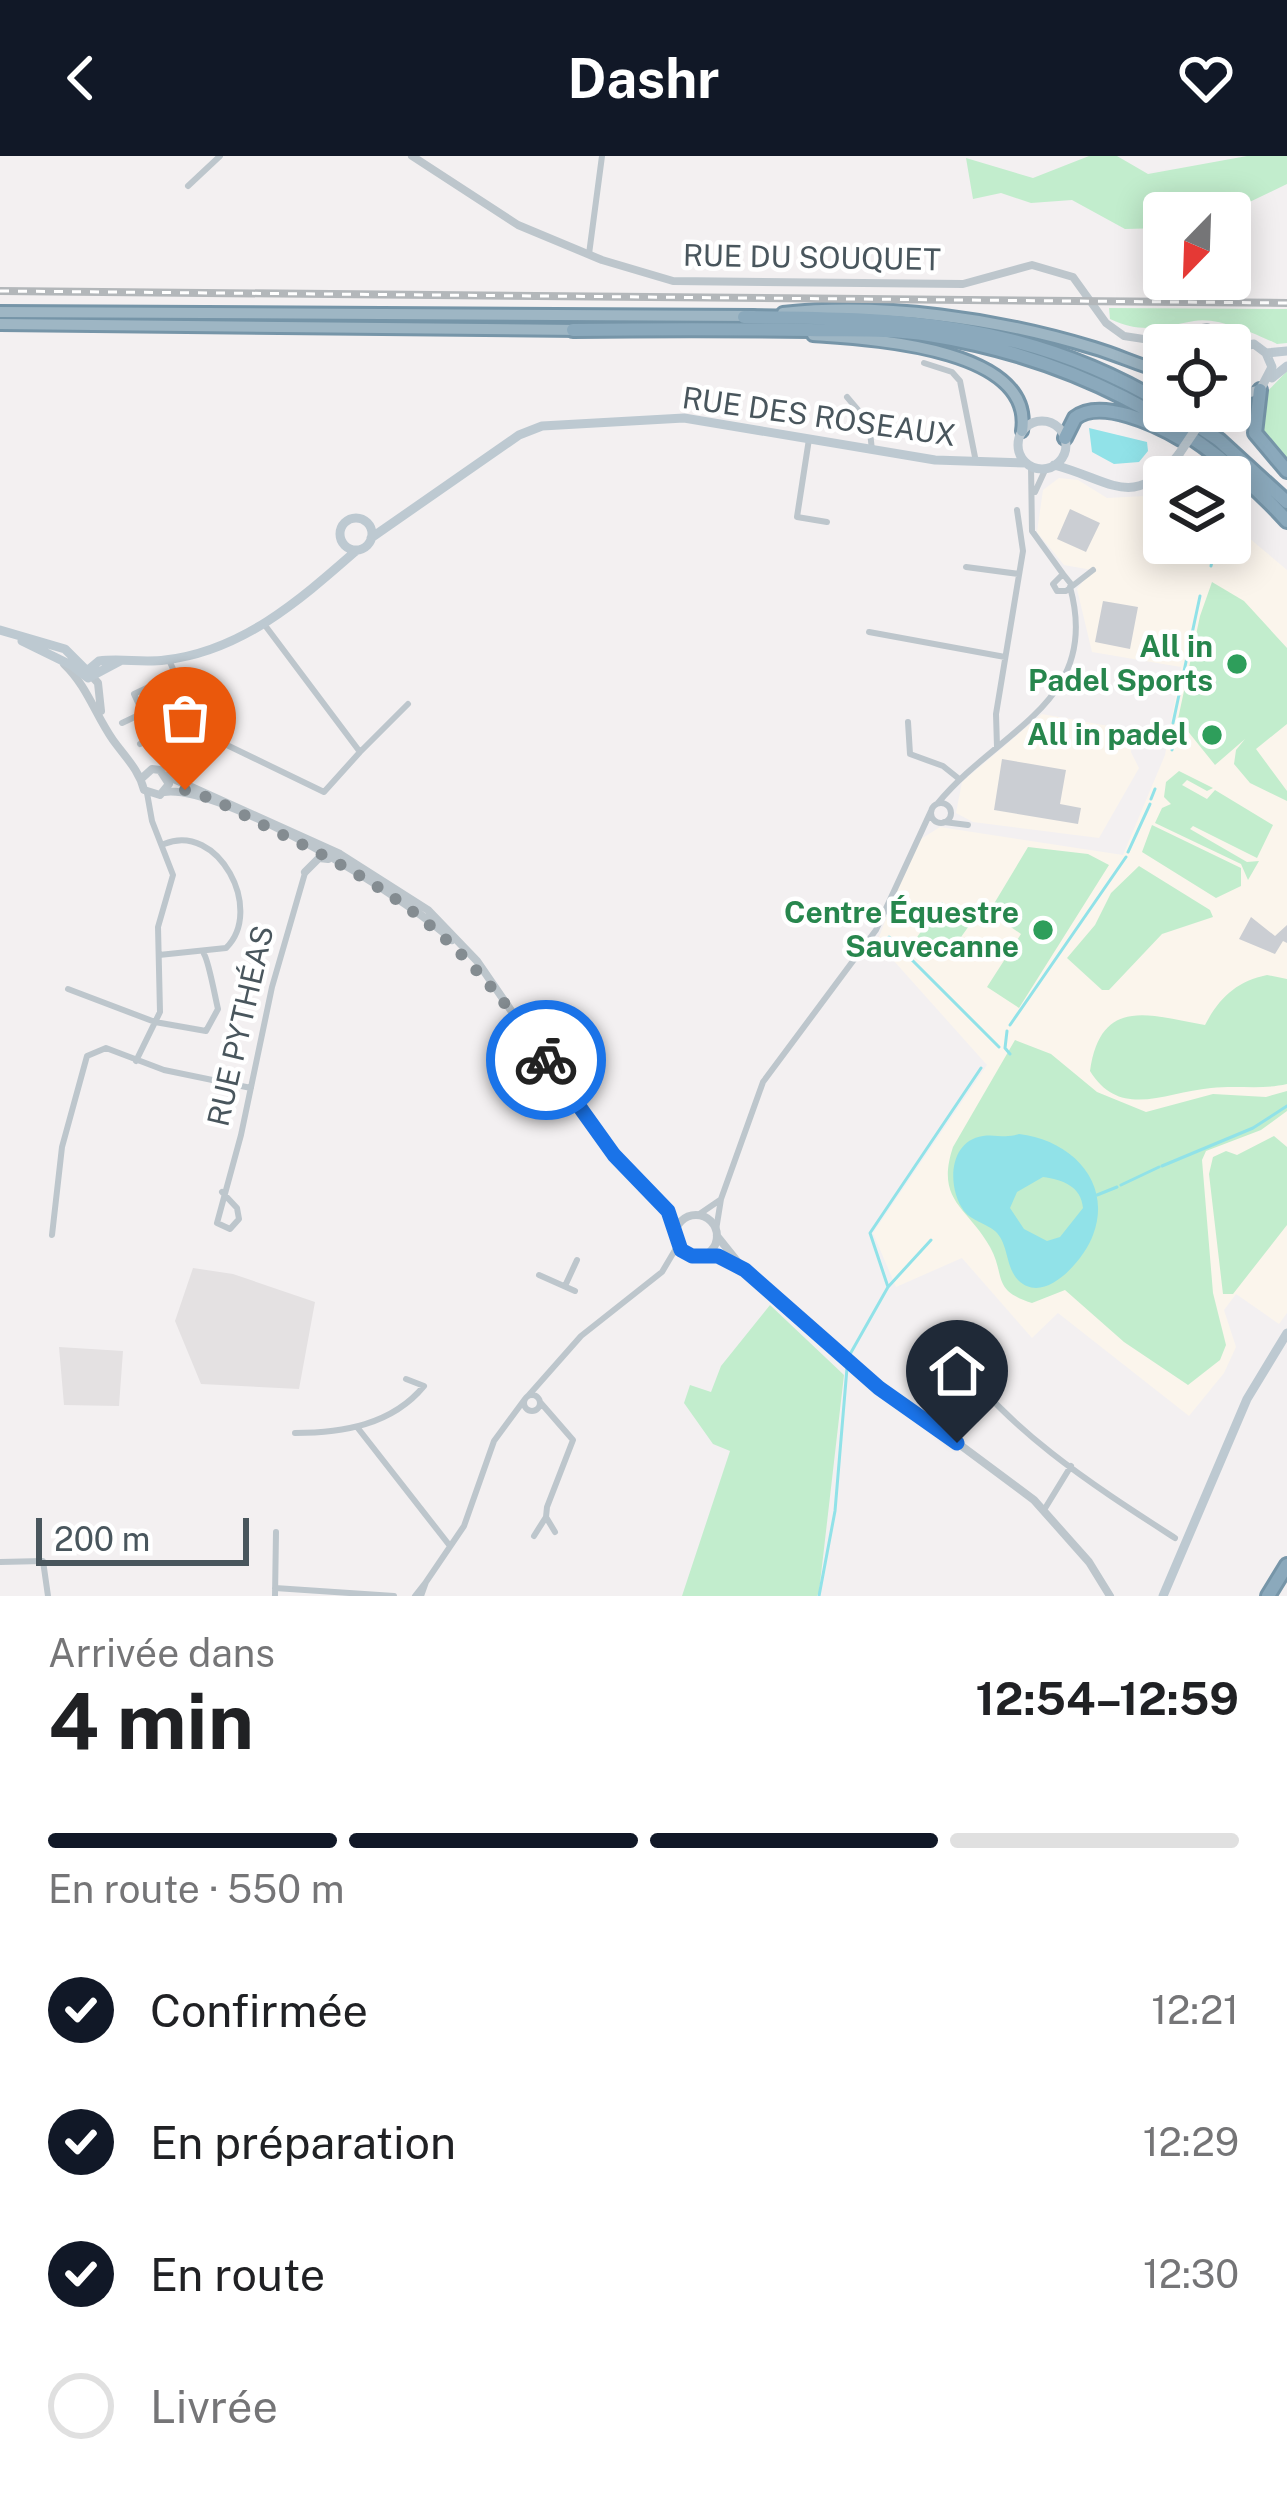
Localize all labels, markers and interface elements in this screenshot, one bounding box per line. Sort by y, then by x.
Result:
icon: back [48,45,114,111]
icon: heart [1173,45,1239,111]
text: Dashr [568,47,719,110]
north arrow [1143,192,1251,300]
map controls [1143,192,1251,564]
street label: RUE DU SOUQUET [683,237,941,277]
button: locate [1143,324,1251,432]
street label: RUE DES ROSEAUX [680,379,958,453]
button: layers [1143,456,1251,564]
place label: All in Padel Sports [1028,628,1213,698]
marker: All in Padel Sports [1224,651,1250,677]
pin [134,667,236,790]
icon: bag [152,685,218,751]
place label: All in padel [1027,716,1188,752]
marker: All in padel [1199,722,1225,748]
place label: Centre Équestre Sauvecanne [784,894,1019,964]
marker: Centre Équestre Sauvecanne [1030,917,1056,943]
street label: RUE PYTHÉAS [199,922,281,1130]
courier [486,1000,606,1120]
icon: bike [513,1027,579,1093]
pin [906,1320,1008,1443]
icon: home [924,1338,990,1404]
scale bar [36,1512,249,1565]
text: 200 m [54,1520,150,1558]
text: Arrivée dans [48,1630,275,1676]
text: 12:54–12:59 [976,1672,1239,1725]
text: 4 min [48,1675,254,1767]
text: En route · 550 m [48,1866,344,1912]
icon: check [48,1977,114,2043]
text: Confirmée [150,1984,368,2037]
text: 12:21 [1151,1987,1239,2033]
icon: check [48,2109,114,2175]
text: En préparation [150,2116,456,2169]
text: 12:29 [1143,2119,1239,2165]
icon: check [48,2241,114,2307]
text: En route [150,2248,325,2301]
text: 12:30 [1143,2251,1239,2297]
text: Livrée [150,2380,278,2433]

